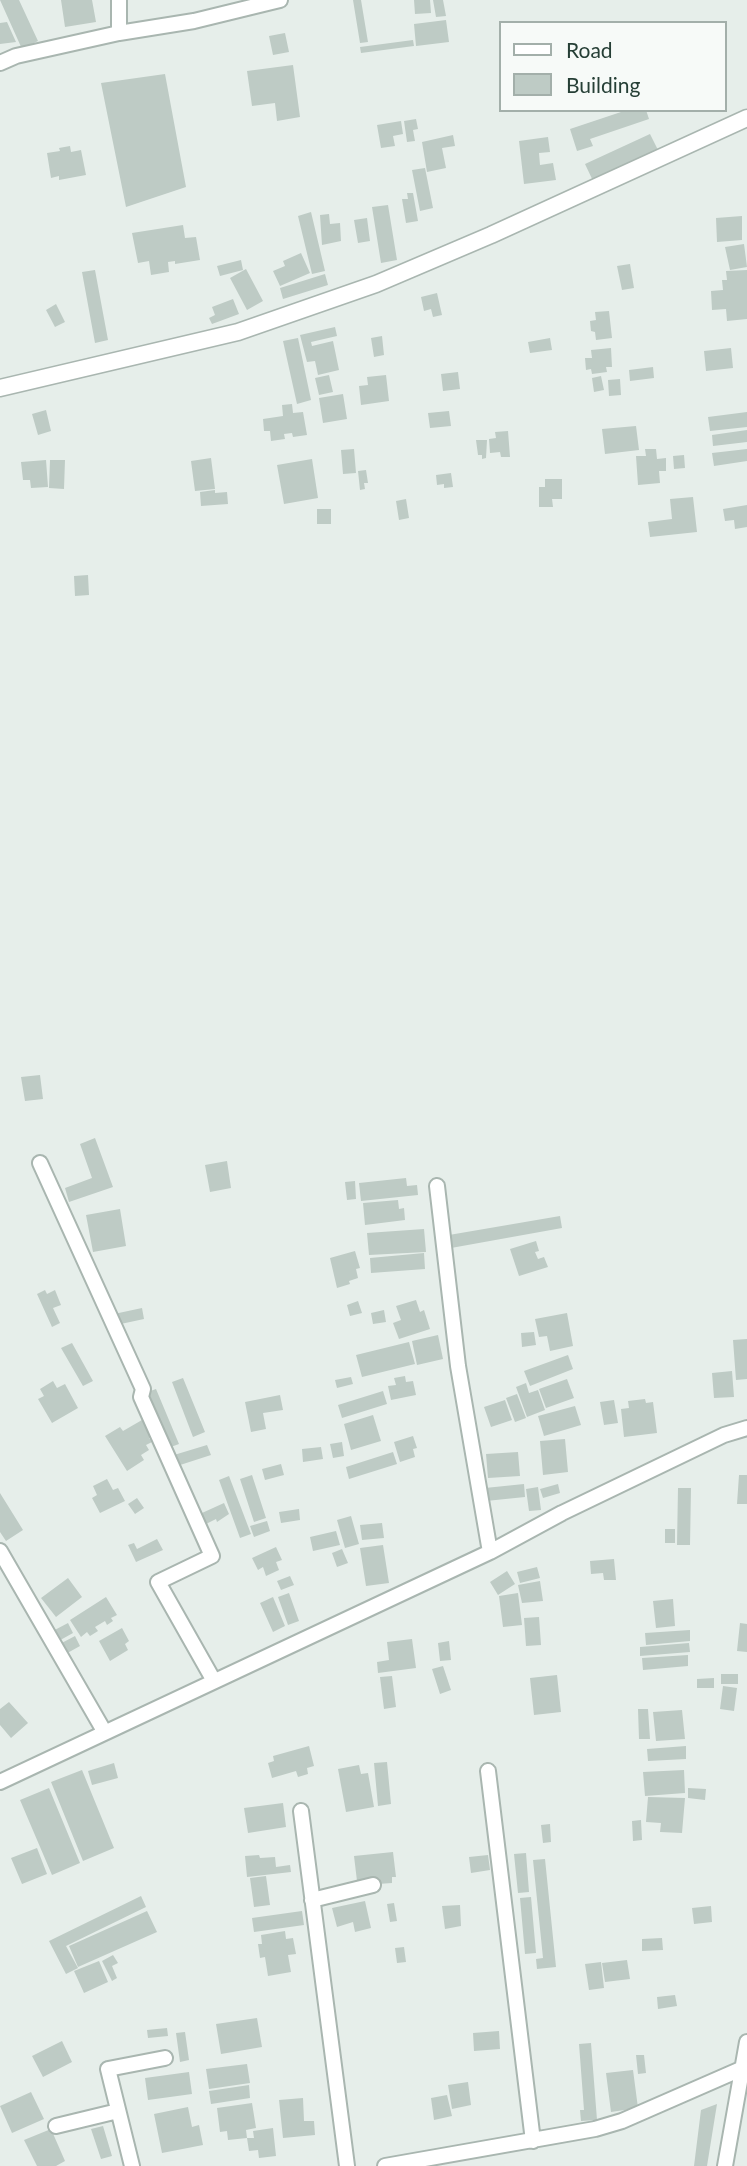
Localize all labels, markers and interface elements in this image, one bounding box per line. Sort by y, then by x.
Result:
legend [498,21,726,112]
text: Road [566,37,613,62]
text: Building [566,72,641,97]

